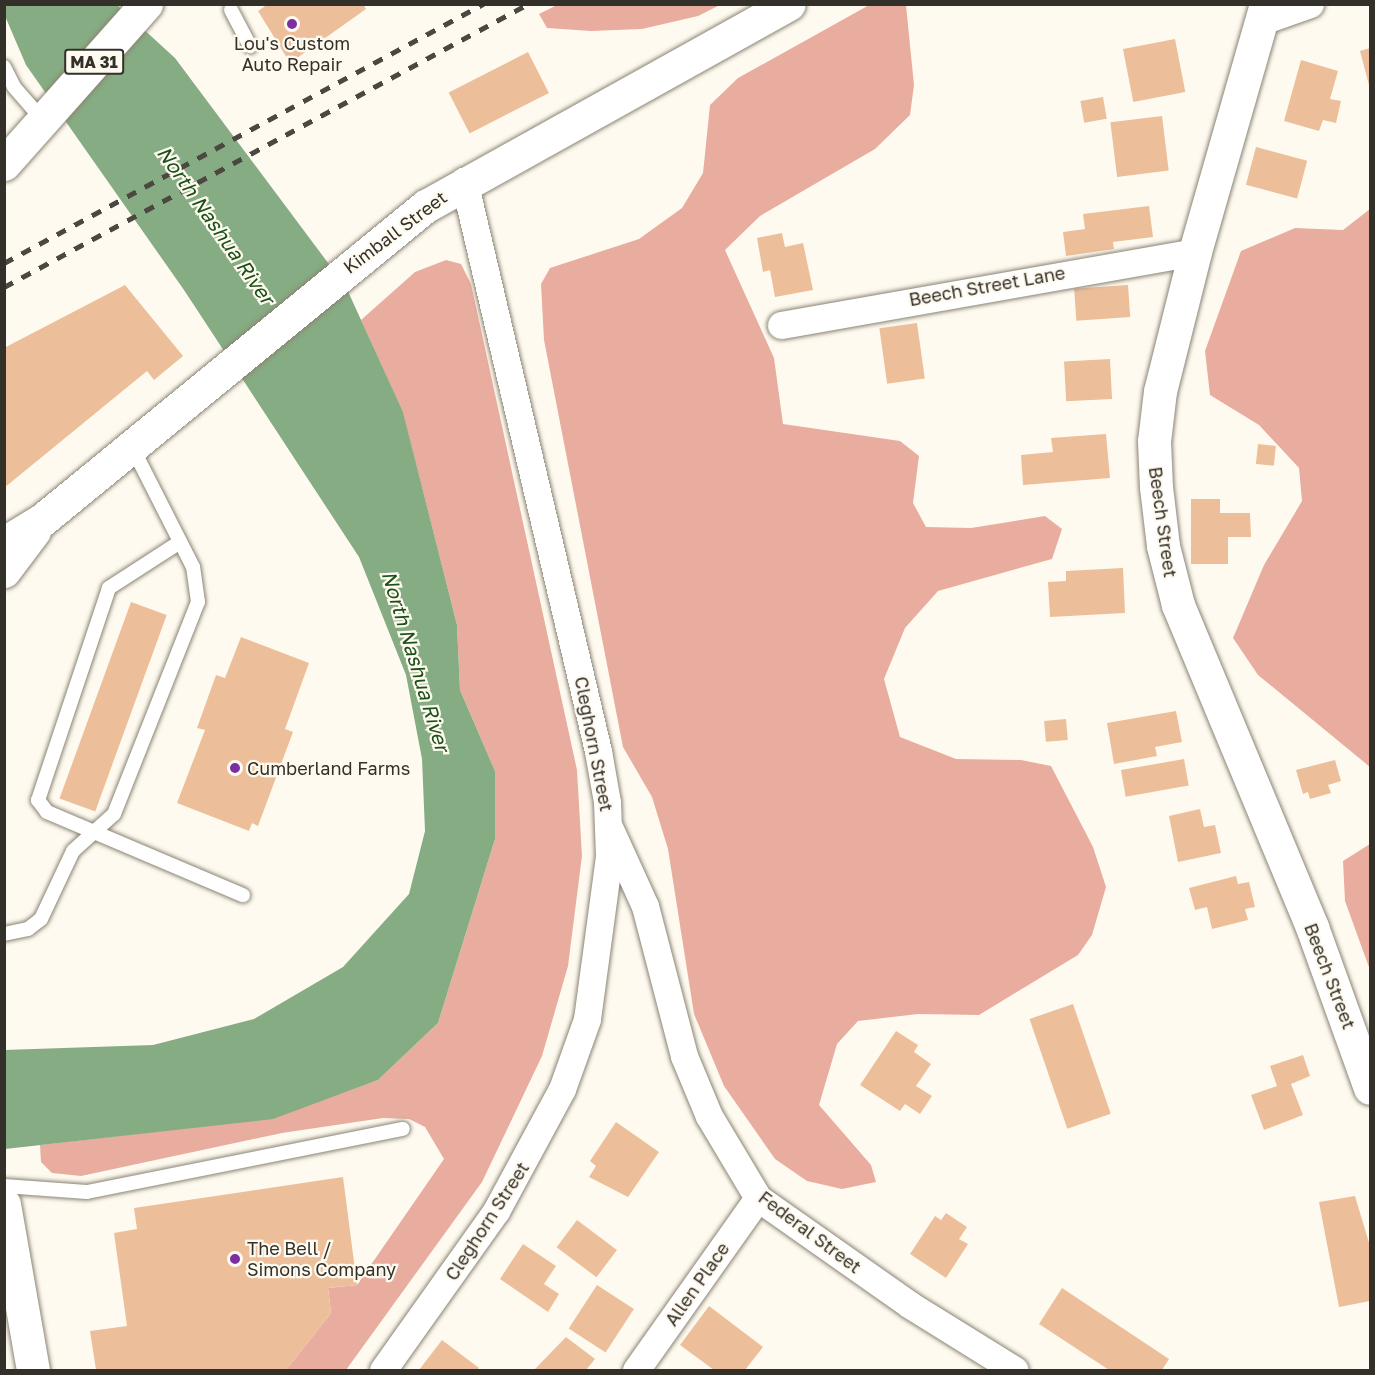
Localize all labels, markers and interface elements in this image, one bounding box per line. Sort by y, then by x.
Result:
marker: Lou's Custom Auto Repair [285,17,299,31]
place label: Lou's Custom Auto Repair [234,33,350,76]
road number: MA 31 [64,49,124,75]
water label: North Nashua River [152,141,280,309]
street label: Kimball Street [339,186,451,278]
street label: Beech Street Lane [907,262,1067,310]
street label: Beech Street [1145,465,1181,579]
water label: North Nashua River [377,568,455,754]
street label: Cleghorn Street [570,675,618,813]
place label: Cumberland Farms [247,757,410,779]
marker: Cumberland Farms [228,761,242,775]
street label: Beech Street [1300,920,1360,1032]
street label: Cleghorn Street [441,1158,533,1284]
street label: Federal Street [754,1186,866,1278]
place label: The Bell / Simons Company [247,1238,396,1280]
street label: Allen Place [660,1238,734,1330]
marker: The Bell / Simons Company [228,1252,242,1266]

